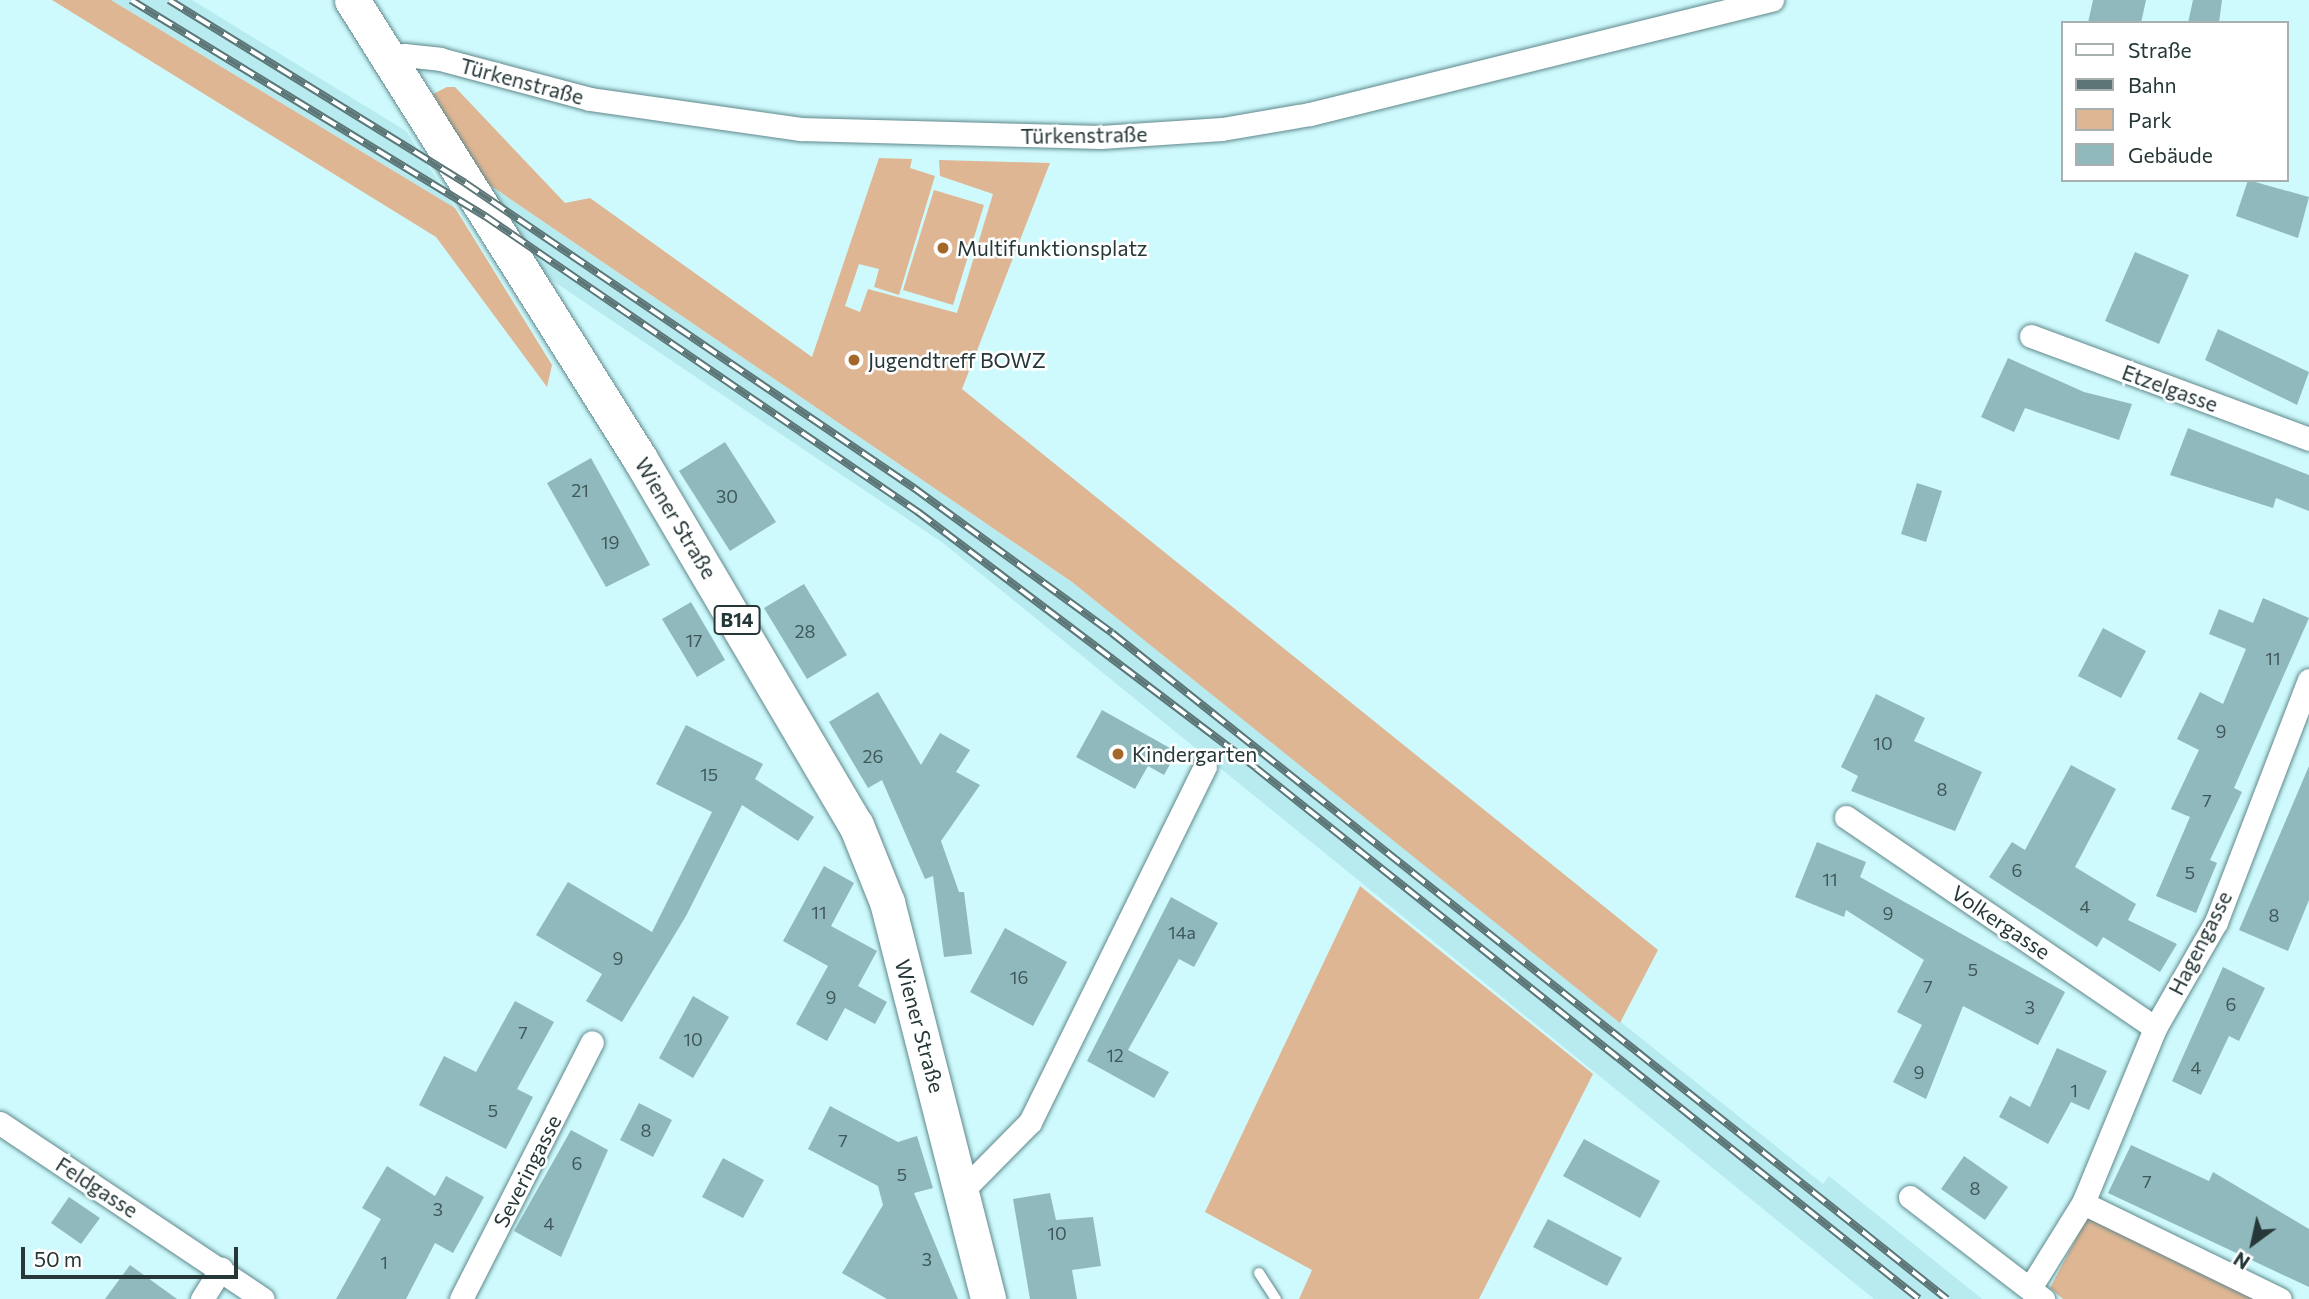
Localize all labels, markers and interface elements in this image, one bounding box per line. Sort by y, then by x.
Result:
legend [2060,21,2288,182]
text: Straße [2128,37,2192,62]
street label: Türkenstraße [457,52,587,110]
text: Bahn [2128,72,2177,97]
text: Park [2128,107,2172,132]
street label: Türkenstraße [1020,121,1148,149]
text: Gebäude [2128,142,2213,167]
place label: Multifunktionsplatz [957,235,1147,261]
marker: Multifunktionsplatz [935,240,951,256]
place label: Jugendtreff BOWZ [868,347,1046,373]
marker: Jugendtreff BOWZ [846,352,862,368]
street label: Etzelgasse [2119,359,2221,417]
street label: Wiener Straße [630,453,722,583]
house number: 21 [571,479,589,501]
house number: 30 [716,485,738,507]
house number: 19 [601,531,619,553]
road number: B14 [712,604,762,636]
house number: 28 [795,620,815,642]
house number: 17 [685,629,703,651]
house number: 11 [2265,647,2281,669]
house number: 9 [2216,720,2226,742]
house number: 10 [1873,732,1893,754]
place label: Kindergarten [1132,741,1257,767]
house number: 26 [863,745,883,767]
marker: Kindergarten [1110,746,1126,762]
house number: 15 [700,763,718,785]
house number: 8 [1937,778,1947,800]
house number: 7 [2202,789,2212,811]
house number: 6 [2012,859,2022,881]
house number: 5 [2185,861,2195,883]
house number: 11 [1822,868,1838,890]
street label: Volkergasse [1947,880,2055,964]
street label: Hagengasse [2163,887,2237,999]
house number: 4 [2080,895,2090,917]
house number: 11 [811,901,827,923]
house number: 9 [1883,902,1893,924]
house number: 8 [2269,904,2279,926]
house number: 14a [1168,921,1196,943]
house number: 9 [613,947,623,969]
street label: Wiener Straße [890,957,950,1095]
house number: 5 [1968,958,1978,980]
house number: 16 [1010,966,1028,988]
house number: 7 [1923,975,1933,997]
house number: 9 [826,986,836,1008]
house number: 6 [2226,993,2236,1015]
house number: 3 [2025,996,2035,1018]
house number: 7 [518,1021,528,1043]
house number: 10 [683,1028,703,1050]
house number: 12 [1106,1044,1124,1066]
house number: 4 [2191,1056,2201,1078]
house number: 9 [1914,1061,1924,1083]
house number: 1 [2070,1079,2078,1101]
house number: 5 [488,1099,498,1121]
street label: Severingasse [488,1111,566,1231]
house number: 8 [641,1119,651,1141]
house number: 7 [838,1129,848,1151]
street label: Feldgasse [51,1151,143,1223]
house number: 6 [572,1152,582,1174]
house number: 5 [897,1163,907,1185]
house number: 7 [2142,1170,2152,1192]
house number: 8 [1970,1177,1980,1199]
house number: 3 [433,1198,443,1220]
north arrow [2218,1208,2288,1278]
house number: 4 [544,1212,554,1234]
house number: 10 [1047,1222,1067,1244]
scale bar [24,1232,242,1276]
text: 50 m [34,1246,82,1271]
house number: 3 [922,1248,932,1270]
text: N [2229,1248,2254,1275]
house number: 1 [380,1251,388,1273]

